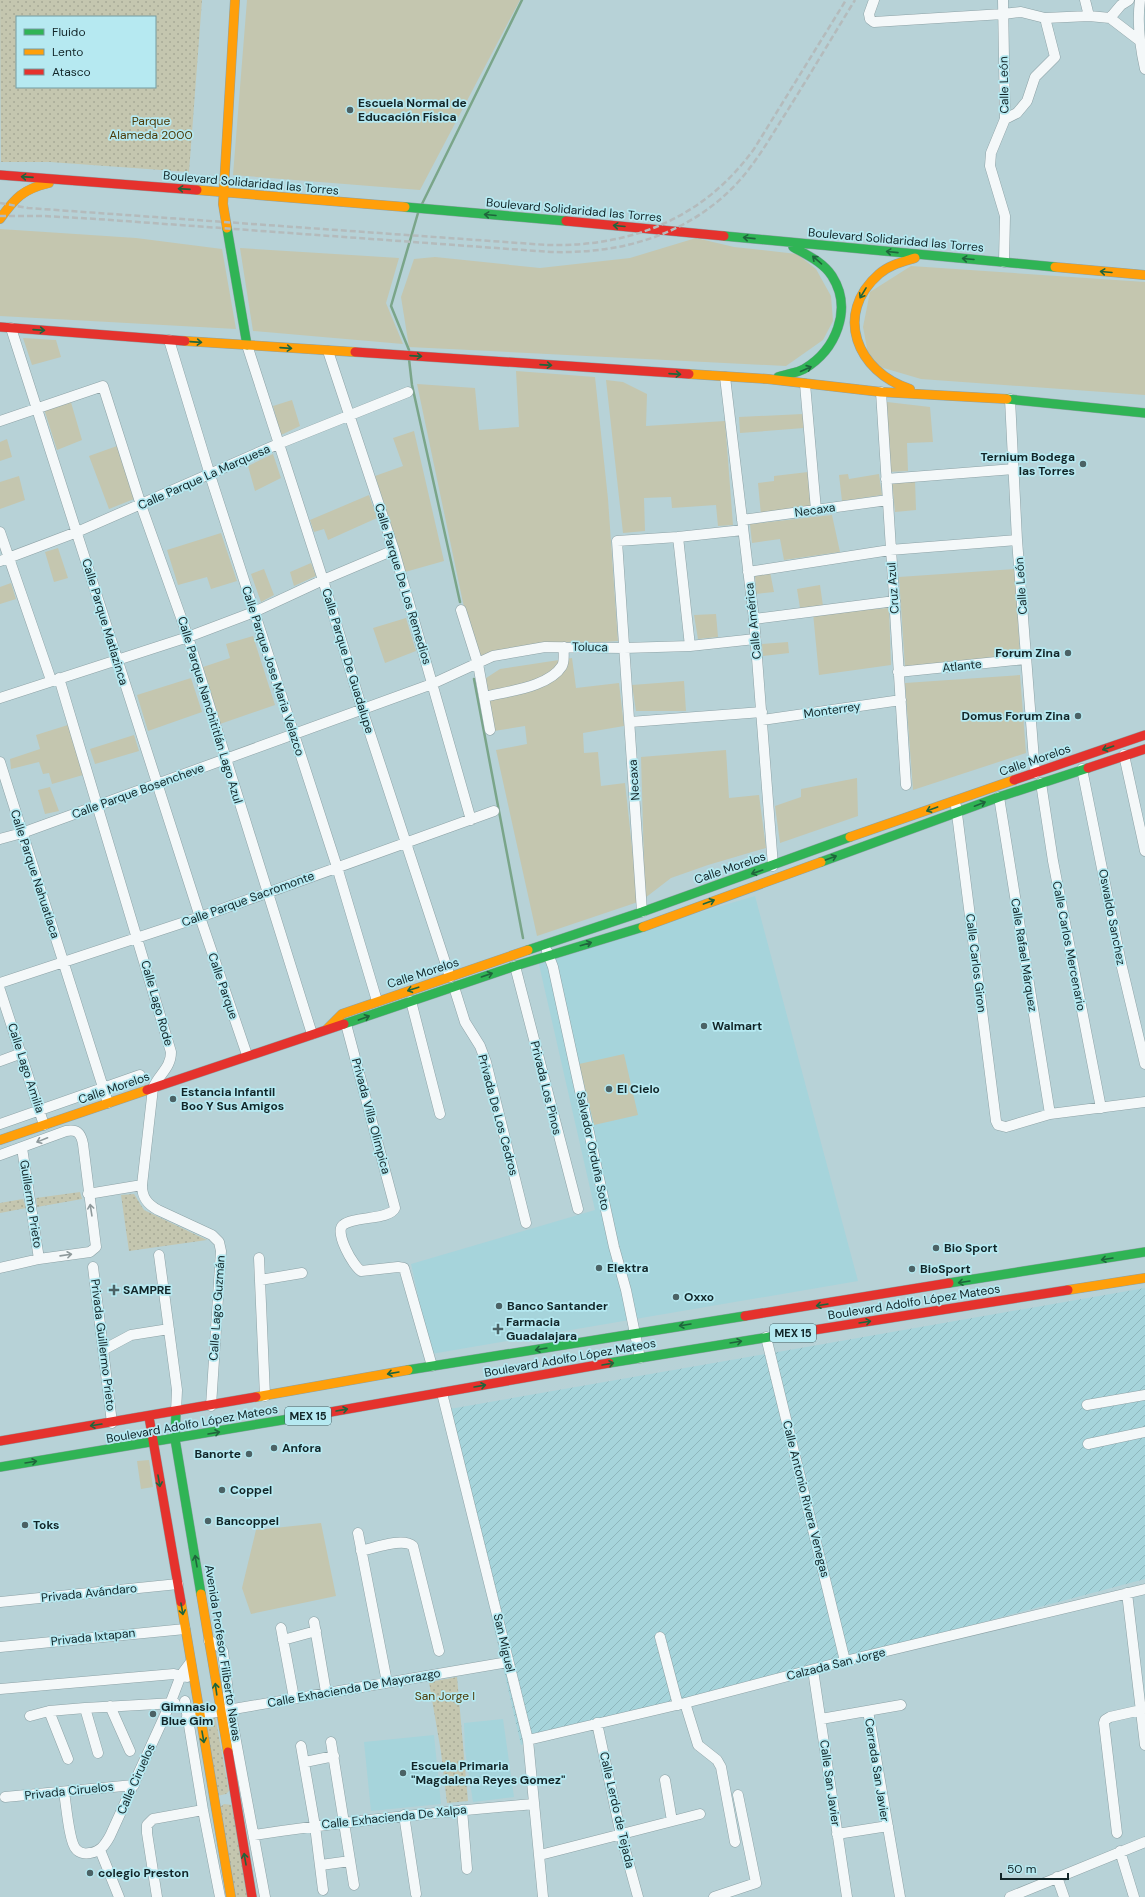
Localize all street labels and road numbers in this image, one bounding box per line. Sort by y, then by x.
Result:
street label: Calle León [995,56,1012,114]
street label: Boulevard Solidaridad las Torres [162,167,340,199]
street label: Boulevard Solidaridad las Torres [485,194,663,226]
street label: Boulevard Solidaridad las Torres [807,224,985,256]
street label: Calle Parque La Marquesa [135,441,273,513]
street label: Necaxa [794,499,836,521]
street label: Calle Parque De Los Remedios [371,502,435,666]
street label: Calle Parque Matlazinca [78,557,132,687]
street label: Calle León [1011,557,1031,615]
street label: Cruz Azul [883,562,903,614]
street label: Calle América [741,582,765,660]
street label: Calle Parque Jose Maria Velazco [238,584,308,758]
street label: Calle Parque De Guadalupe [318,586,378,736]
street label: Calle Parque Nanchititlán Lago Azul [174,614,246,806]
street label: Toluca [572,639,608,655]
street label: Atlante [941,656,983,676]
street label: Monterrey [802,698,862,722]
street label: Calle Morelos [997,740,1073,780]
street label: Necaxa [625,759,643,801]
street label: Calle Parque Bosencheve [70,760,206,822]
street label: Calle Parque Nahuatlaca [7,808,63,940]
street label: Calle Morelos [692,848,768,888]
street label: Calle Parque Sacromonte [179,867,317,930]
street label: Oswaldo Sanchez [1095,868,1129,966]
street label: Calle Carlos Mercenario [1049,880,1089,1012]
street label: Calle Rafael Márquez [1007,897,1041,1013]
street label: Calle Carlos Giron [962,913,990,1013]
street label: Calle Parque [204,951,242,1021]
street label: Calle Morelos [385,954,461,992]
street label: Calle Lago Rode [137,958,177,1048]
street label: Calle Lago Amilia [4,1021,48,1115]
street label: Privada Los Pinos [527,1039,565,1137]
street label: Privada De Los Cedros [474,1053,522,1177]
street label: Privada Villa Olimpica [348,1056,394,1176]
street label: Calle Morelos [76,1068,152,1108]
street label: Salvador Orduña Soto [573,1090,613,1212]
street label: Guillermo Prieto [16,1159,46,1249]
street label: Calle Lago Guzmán [205,1255,229,1361]
street label: Privada Guillermo Prieto [87,1278,119,1412]
street label: Boulevard Adolfo López Mateos [827,1280,1001,1324]
road number: MEX 15 [770,1324,816,1342]
street label: Boulevard Adolfo López Mateos [483,1335,657,1381]
street label: Boulevard Adolfo López Mateos [105,1401,279,1447]
road number: MEX 15 [285,1407,331,1425]
street label: Calle Antonio Rivera Venegas [779,1419,833,1579]
street label: Avenida Profesor Filiberto Navas [201,1564,245,1742]
street label: Privada Avándaro [40,1580,138,1606]
street label: San Miguel [490,1612,518,1674]
street label: Privada Ixtapan [50,1625,136,1649]
street label: Calzada San Jorge [785,1644,887,1684]
street label: Calle Exhacienda De Mayorazgo [266,1665,442,1711]
street label: Cerrada San Javier [861,1717,893,1823]
street label: Calle San Javier [816,1739,844,1828]
street label: Calle Ciruelos [113,1741,159,1817]
street label: Calle Lerdo de Tejada [596,1750,638,1870]
street label: Privada Ciruelos [24,1778,114,1804]
street label: Calle Exhacienda De Xalpa [321,1801,467,1833]

